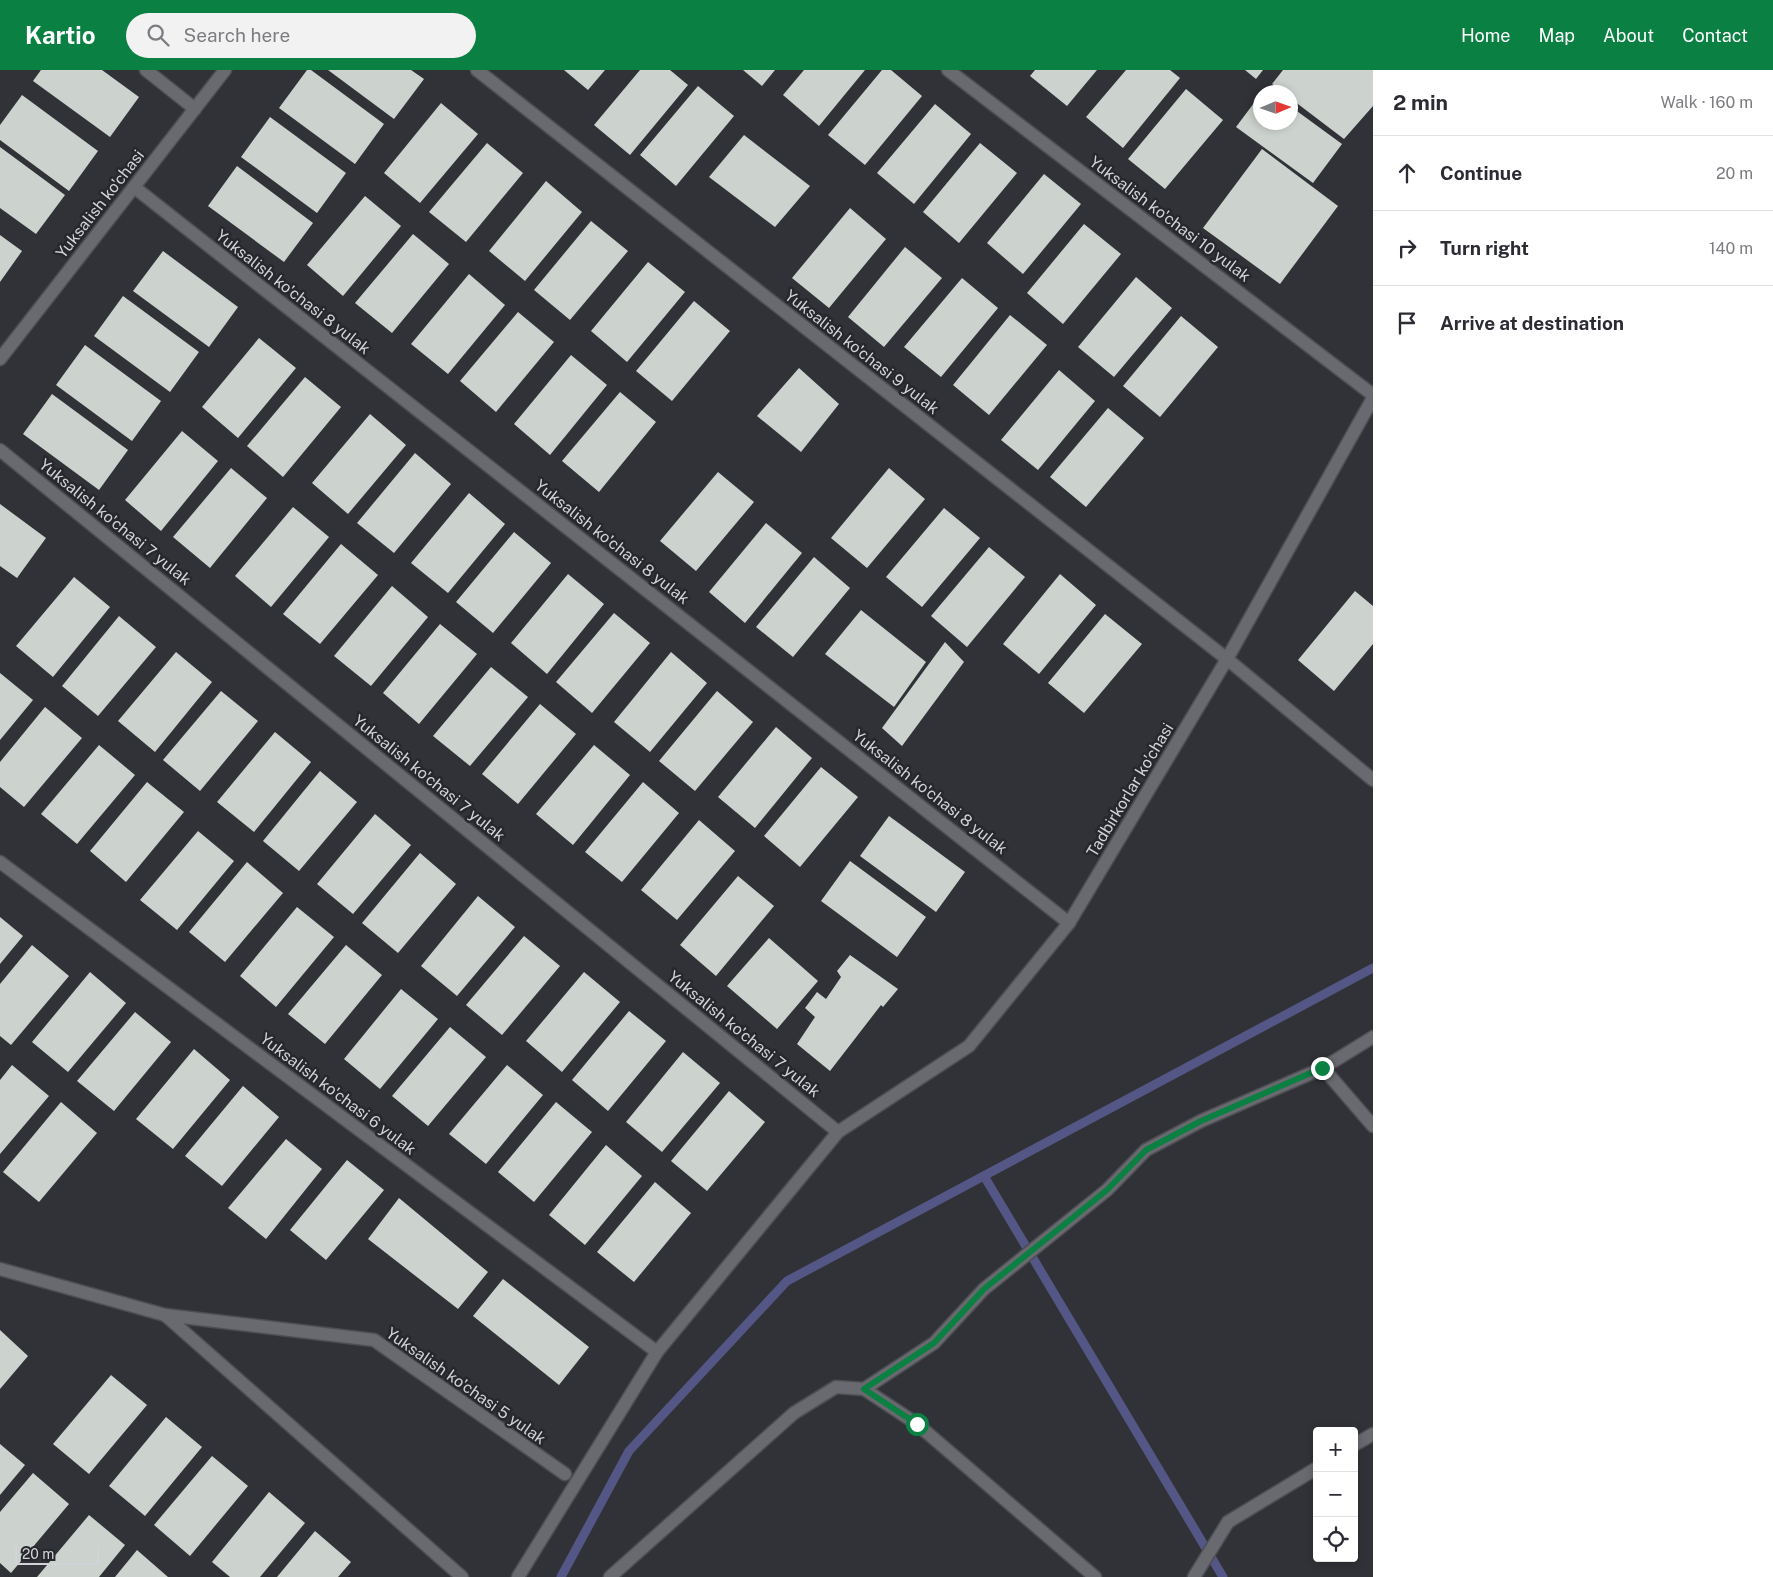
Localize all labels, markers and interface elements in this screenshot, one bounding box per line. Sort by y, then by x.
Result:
search box [126,13,476,58]
text: Kartio [25,21,96,49]
icon: search [144,21,172,49]
text: Search here [184,24,290,46]
text: Home [1461,25,1511,46]
text: Map [1539,25,1575,46]
text: About [1603,25,1654,46]
text: Contact [1682,25,1748,46]
north arrow [1253,85,1298,130]
text: 2 min [1393,90,1448,115]
text: Walk · 160 m [1661,93,1753,112]
street label: Yuksalish ko'chasi [52,146,148,262]
street label: Yuksalish ko'chasi 10 yulak [1086,152,1254,286]
icon: ahead [1393,159,1421,187]
text: Continue [1440,162,1522,184]
text: 20 m [1716,164,1753,183]
street label: Yuksalish ko'chasi 8 yulak [212,226,374,358]
icon: right [1393,234,1421,262]
text: Turn right [1440,237,1529,259]
text: 140 m [1709,239,1753,258]
street label: Yuksalish ko'chasi 9 yulak [781,286,943,418]
icon: arrive [1393,309,1421,337]
text: Arrive at destination [1440,312,1624,334]
street label: Yuksalish ko'chasi 7 yulak [35,455,195,589]
street label: Yuksalish ko'chasi 8 yulak [531,476,693,608]
street label: Yuksalish ko'chasi 7 yulak [349,711,509,845]
street label: Tadbirkorlar ko'chasi [1083,720,1177,860]
street label: Yuksalish ko'chasi 8 yulak [849,726,1011,858]
street label: Yuksalish ko'chasi 7 yulak [664,967,824,1101]
street label: Yuksalish ko'chasi 6 yulak [256,1029,420,1159]
route end [1311,1057,1334,1080]
street label: Yuksalish ko'chasi 5 yulak [382,1324,550,1448]
route start [906,1413,929,1436]
map controls [1313,1427,1358,1562]
button: + [1313,1427,1358,1472]
button: − [1313,1472,1358,1517]
button: locate [1313,1517,1358,1562]
scale bar [15,1542,99,1565]
text: 20 m [22,1546,54,1562]

